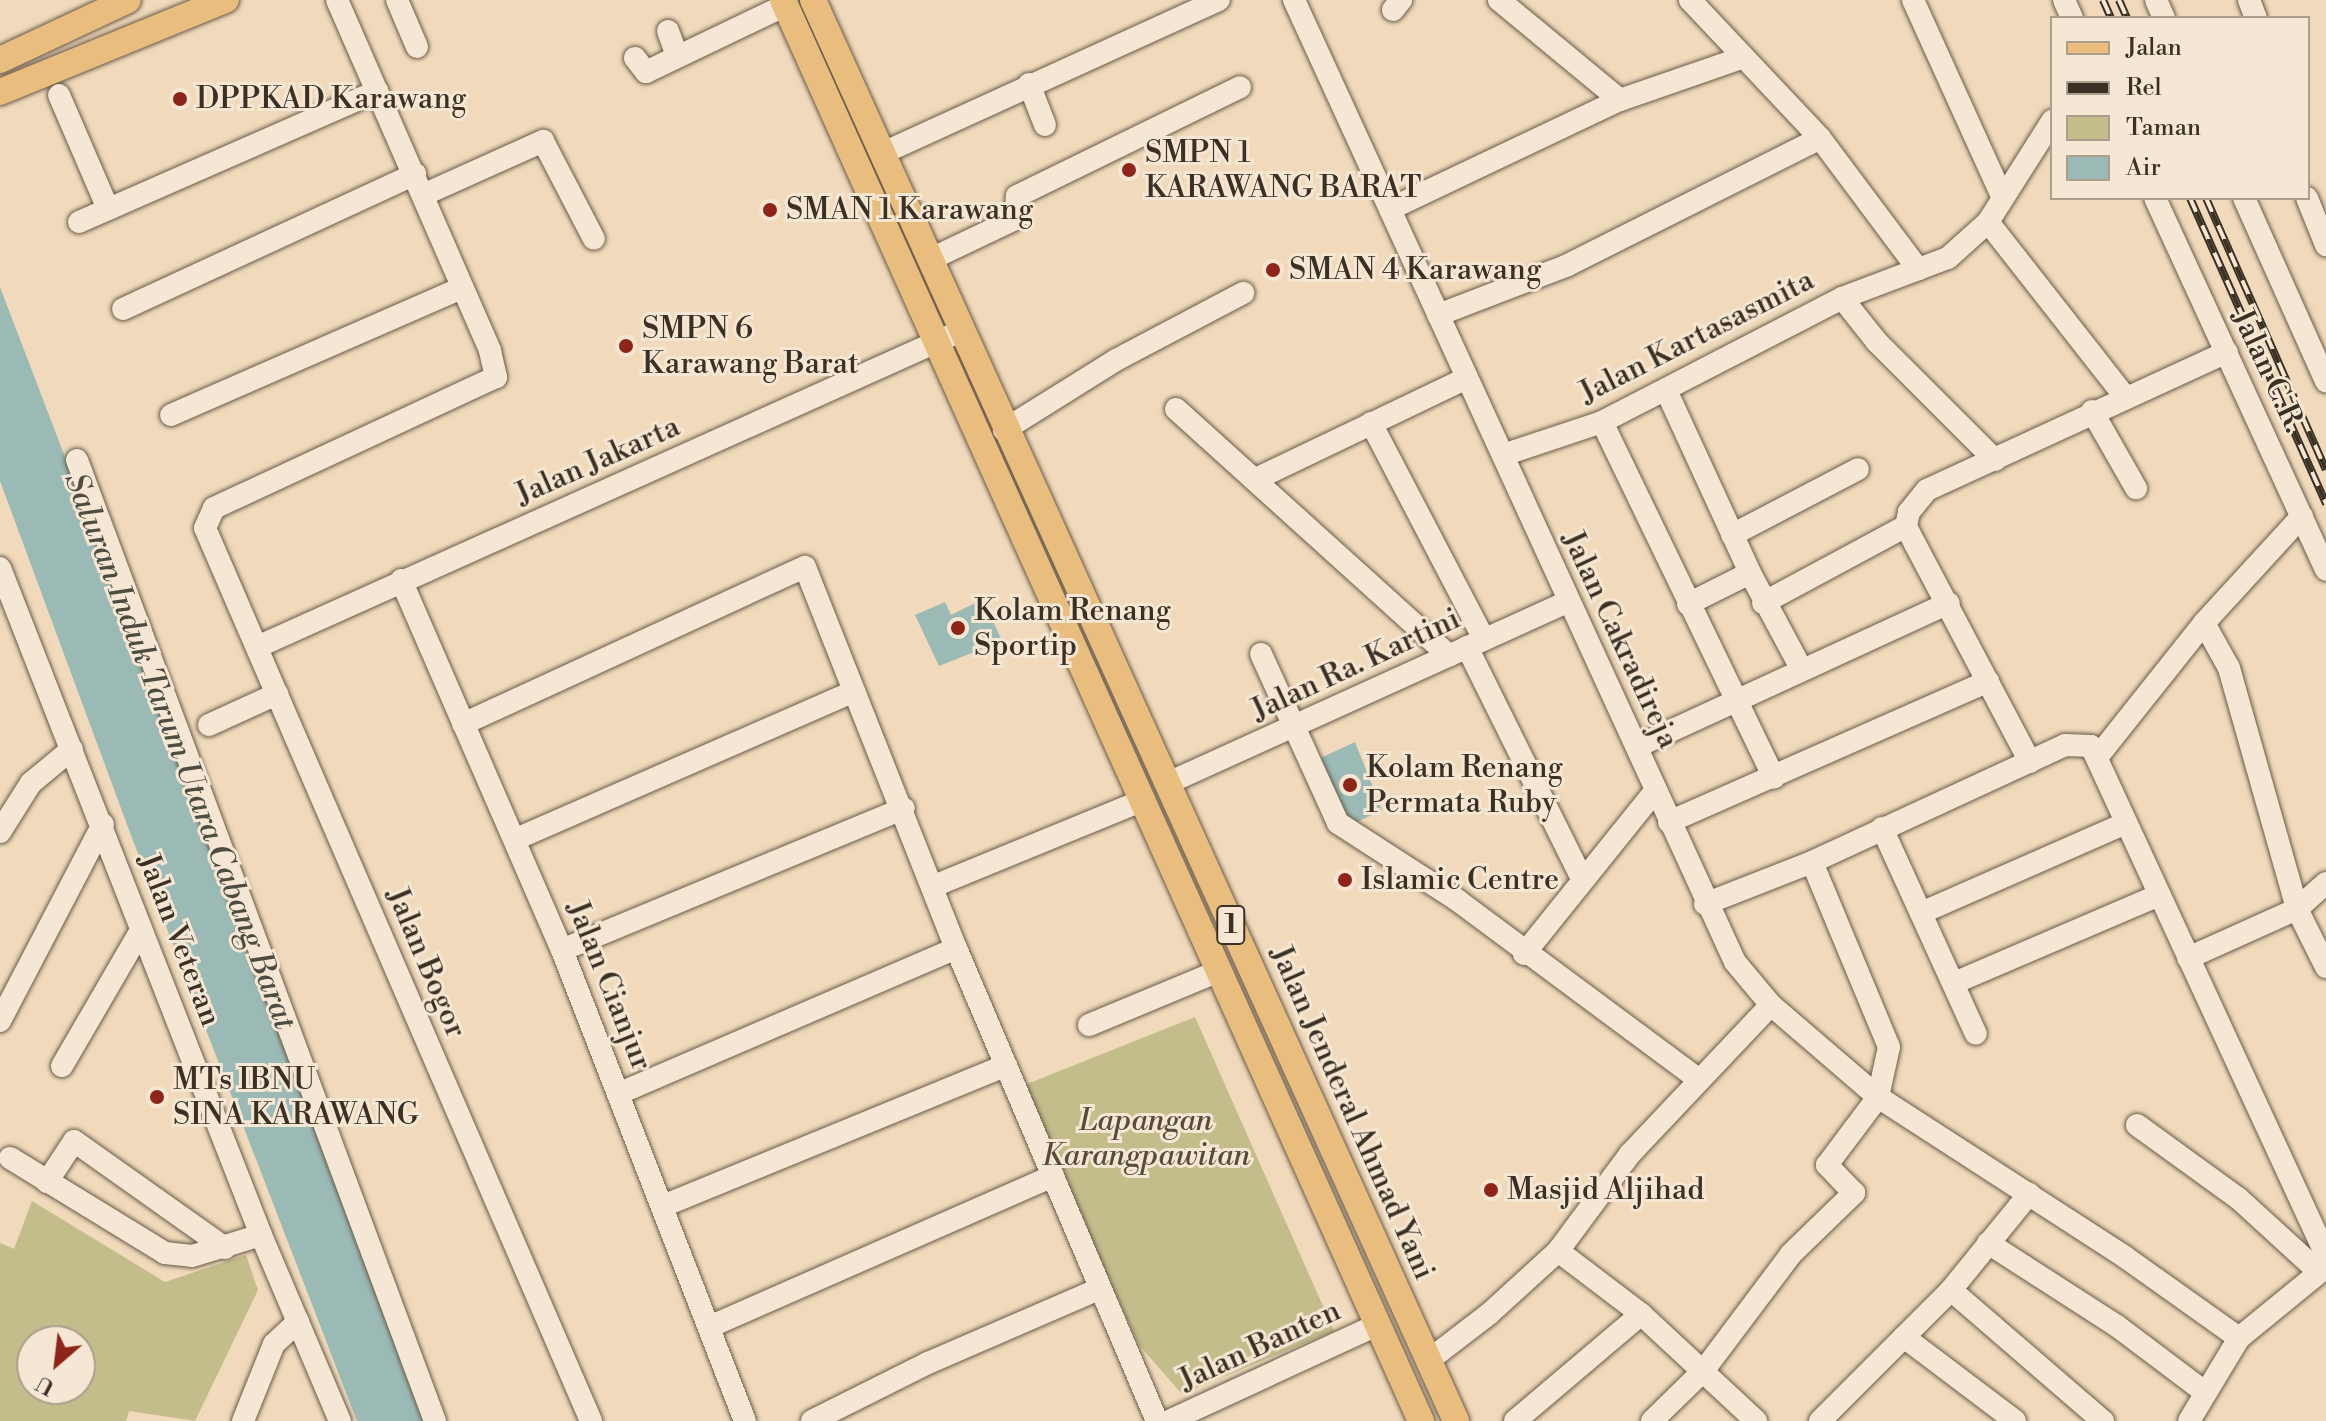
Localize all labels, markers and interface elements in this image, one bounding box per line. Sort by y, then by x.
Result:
legend [2050,16,2310,200]
text: Jalan [2126,33,2182,63]
text: Rel [2126,73,2162,103]
place label: DPPKAD Karawang [196,81,467,117]
marker: DPPKAD Karawang [171,90,189,108]
text: Taman [2126,113,2201,143]
place label: SMPN 1 KARAWANG BARAT [1145,135,1421,206]
text: Air [2126,153,2161,183]
marker: SMPN 1 KARAWANG BARAT [1120,161,1138,179]
place label: SMAN 1 Karawang [786,192,1033,228]
marker: SMAN 1 Karawang [761,201,779,219]
place label: SMAN 4 Karawang [1289,252,1541,288]
marker: SMAN 4 Karawang [1264,261,1282,279]
street label: Jalan Kartasasmita [1574,262,1820,412]
street label: Jalan C.R. [2224,304,2312,438]
place label: SMPN 6 Karawang Barat [642,311,859,382]
marker: SMPN 6 Karawang Barat [617,337,635,355]
street label: Jalan Jakarta [510,409,686,513]
water label: Saluran Induk Tarum Utara Cabang Barat [56,467,304,1035]
street label: Jalan Cakradireja [1554,526,1686,754]
place label: Kolam Renang Sportip [974,593,1171,664]
street label: Jalan Ra. Kartini [1246,601,1466,729]
marker: Kolam Renang Sportip [949,619,967,637]
place label: Kolam Renang Permata Ruby [1366,750,1563,820]
marker: Kolam Renang Permata Ruby [1341,776,1359,794]
street label: Jalan Veteran [130,849,228,1031]
place label: Islamic Centre [1361,862,1559,898]
marker: Islamic Centre [1336,871,1354,889]
street label: Jalan Bogor [378,883,474,1043]
street label: Jalan Cianjur [559,896,659,1076]
road number: 1 [1215,901,1247,949]
street label: Jalan Jenderal Ahmad Yani [1262,941,1442,1285]
place label: MTs IBNU SINA KARAWANG [173,1062,419,1132]
marker: MTs IBNU SINA KARAWANG [148,1088,166,1106]
park label: Lapangan Karangpawitan [1042,1103,1250,1174]
place label: Masjid Aljihad [1507,1172,1704,1208]
marker: Masjid Aljihad [1482,1181,1500,1199]
street label: Jalan Banten [1174,1293,1346,1399]
north arrow [16,1325,96,1405]
text: U [32,1369,59,1401]

